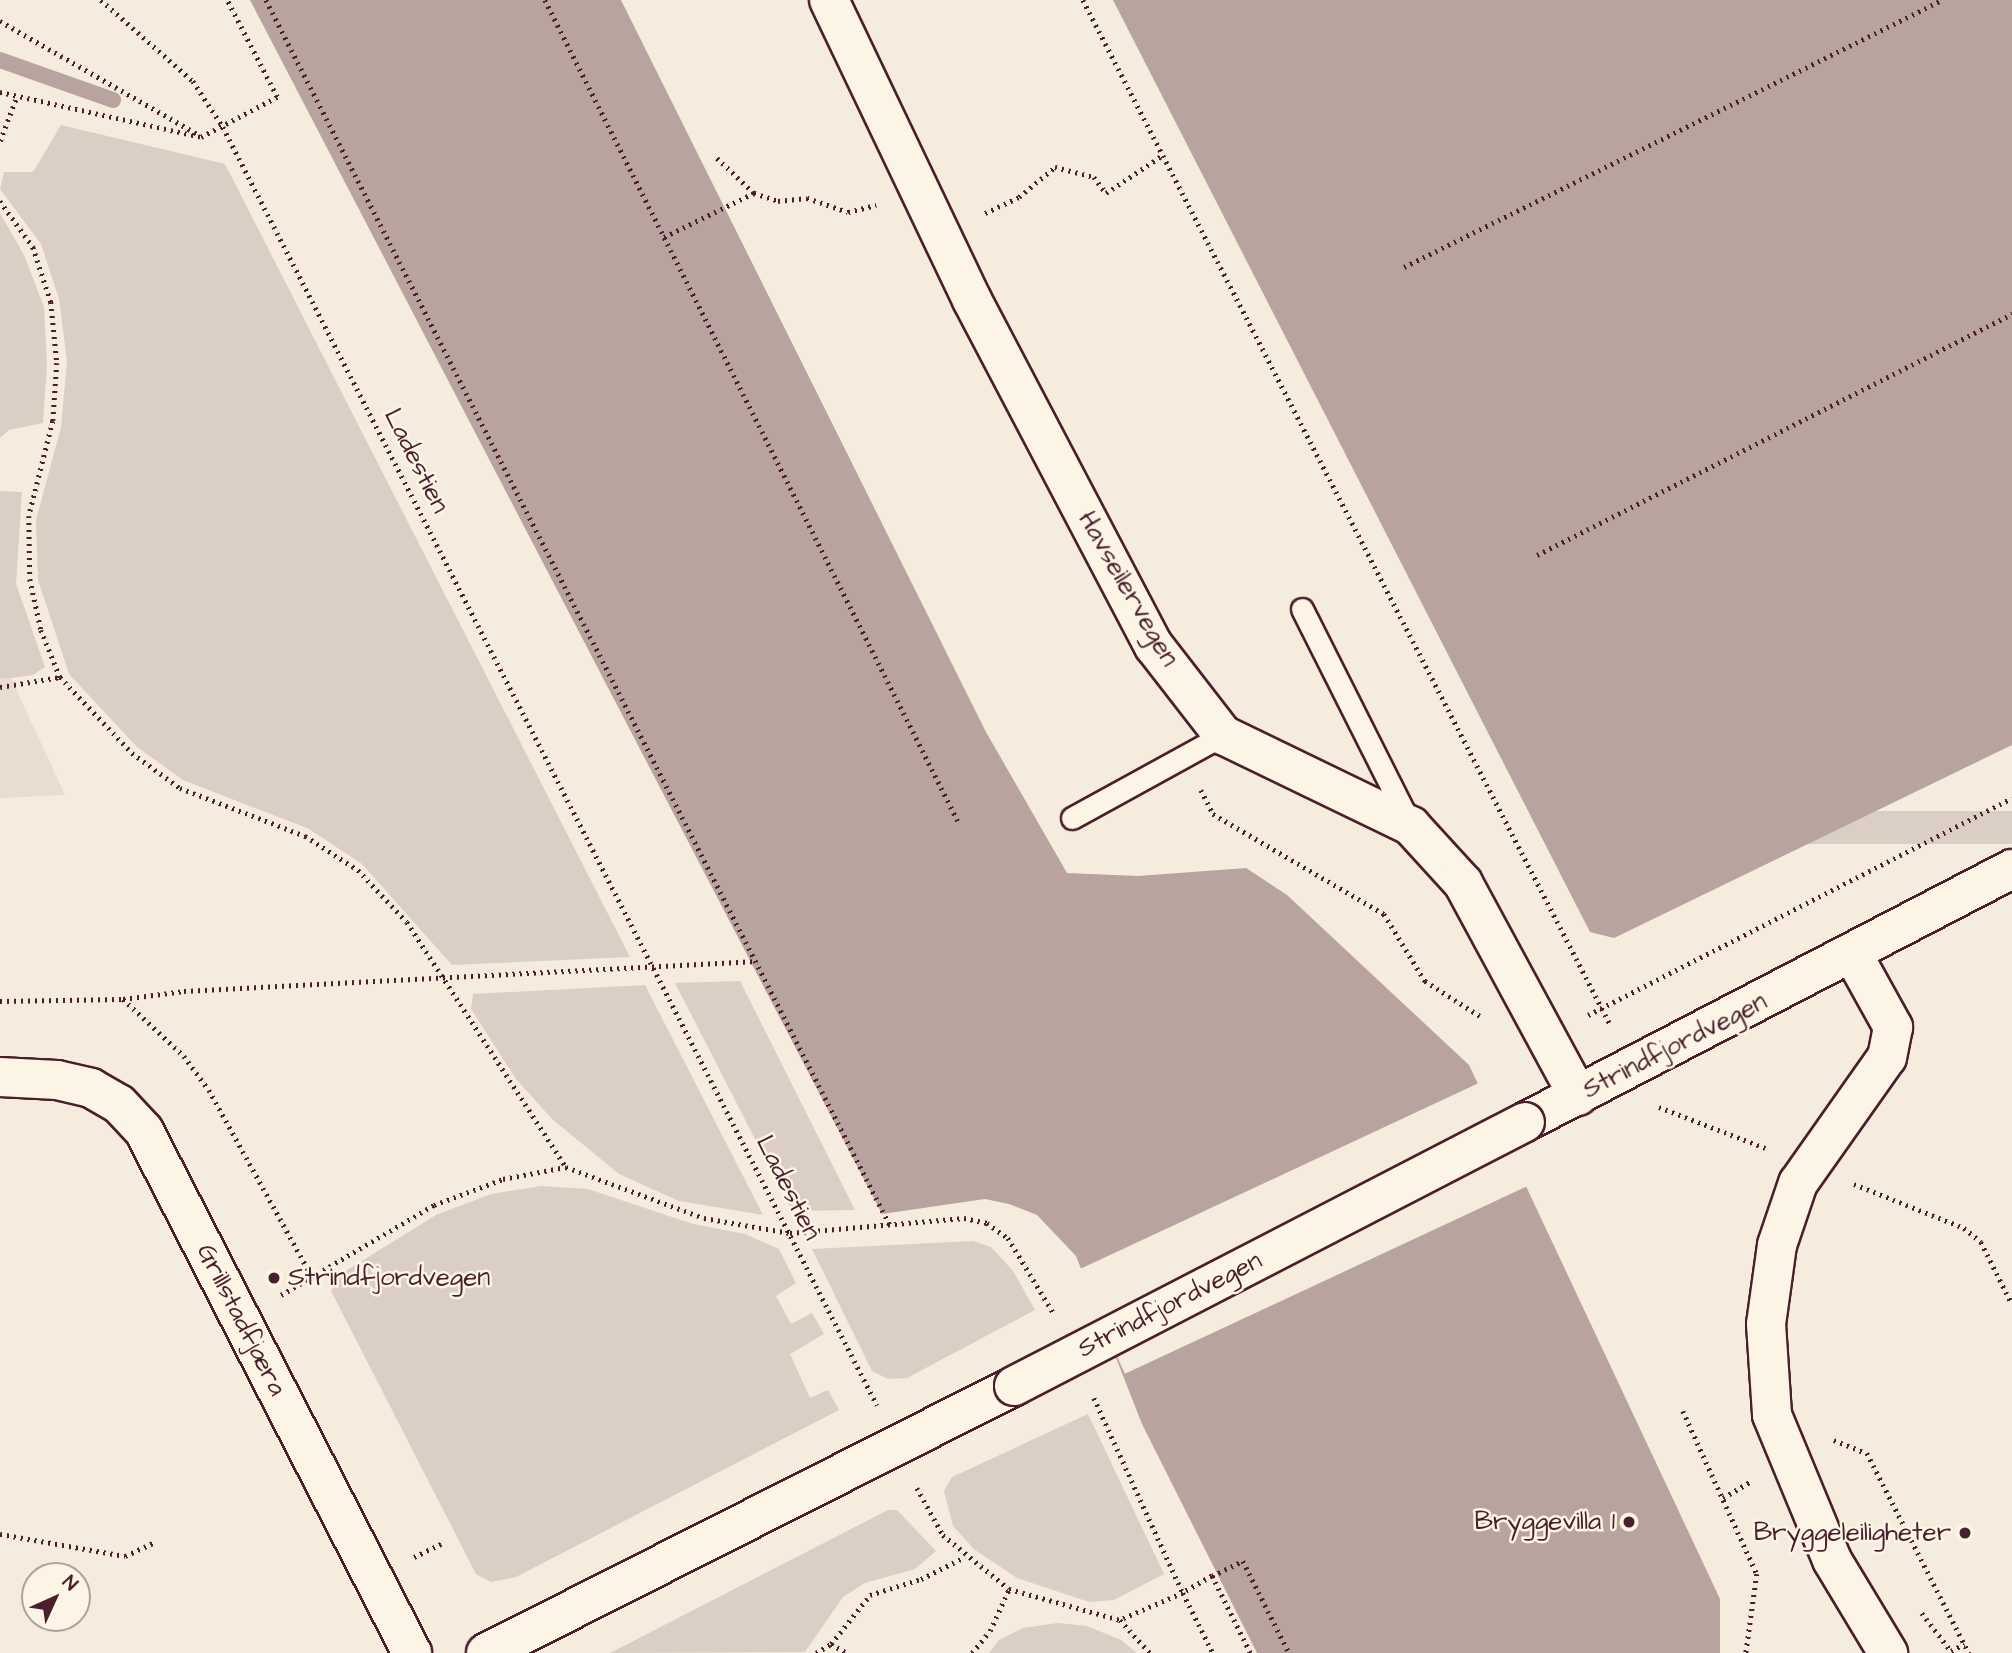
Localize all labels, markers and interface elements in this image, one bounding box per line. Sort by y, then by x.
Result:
street label: Ladestien [376,403,456,519]
street label: Havseilervegen [1071,506,1185,672]
street label: Strindfjordvegen [1578,986,1772,1106]
street label: Ladestien [748,1130,828,1246]
street label: Grillstadfjæra [189,1239,293,1401]
street label: Strindfjordvegen [1073,1245,1267,1365]
place label: Strindfjordvegen [288,1262,490,1294]
marker: Strindfjordvegen [266,1270,282,1286]
place label: Bryggevilla 1 [1474,1506,1615,1538]
marker: Bryggevilla 1 [1621,1514,1637,1530]
place label: Bryggeleiligheter [1754,1517,1951,1549]
marker: Bryggeleiligheter [1957,1525,1973,1541]
north arrow [21,1562,91,1632]
text: N [56,1569,84,1597]

